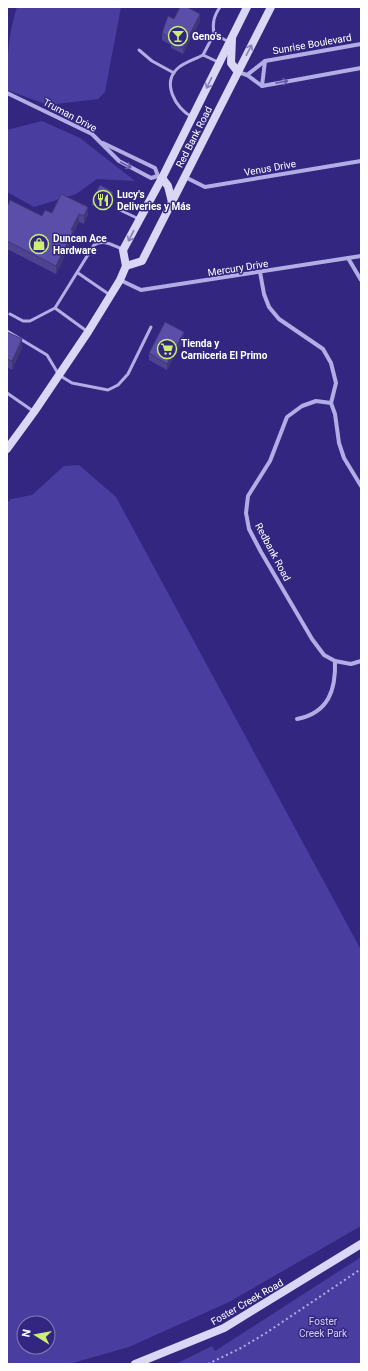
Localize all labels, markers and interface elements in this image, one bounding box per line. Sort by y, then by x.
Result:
bar icon: Geno's [167,25,189,47]
place label: Geno's [192,31,221,42]
street label: Sunrise Boulevard [272,32,352,56]
one-way arrow [246,45,253,57]
one-way arrow [205,76,212,88]
one-way arrow [275,78,288,86]
street label: Truman Drive [41,96,99,134]
street label: Red Bank Road [174,105,214,169]
street label: Venus Drive [243,158,297,178]
one-way arrow [120,161,132,169]
restaurant icon: Lucy's Deliveries y Más [92,189,114,211]
place label: Lucy's Deliveries y Más [117,189,191,212]
one-way arrow [126,230,134,242]
shop icon: Duncan Ace Hardware [28,233,50,255]
place label: Duncan Ace Hardware [53,233,107,256]
street label: Mercury Drive [207,258,269,278]
supermarket icon: Tienda y Carniceria El Primo [156,338,178,360]
place label: Tienda y Carniceria El Primo [181,338,268,361]
street label: Redbank Road [253,521,293,583]
street label: Foster Creek Road [209,1277,285,1327]
north arrow [16,1315,56,1355]
park label: Foster Creek Park [299,1316,348,1339]
text: N [20,1328,34,1338]

